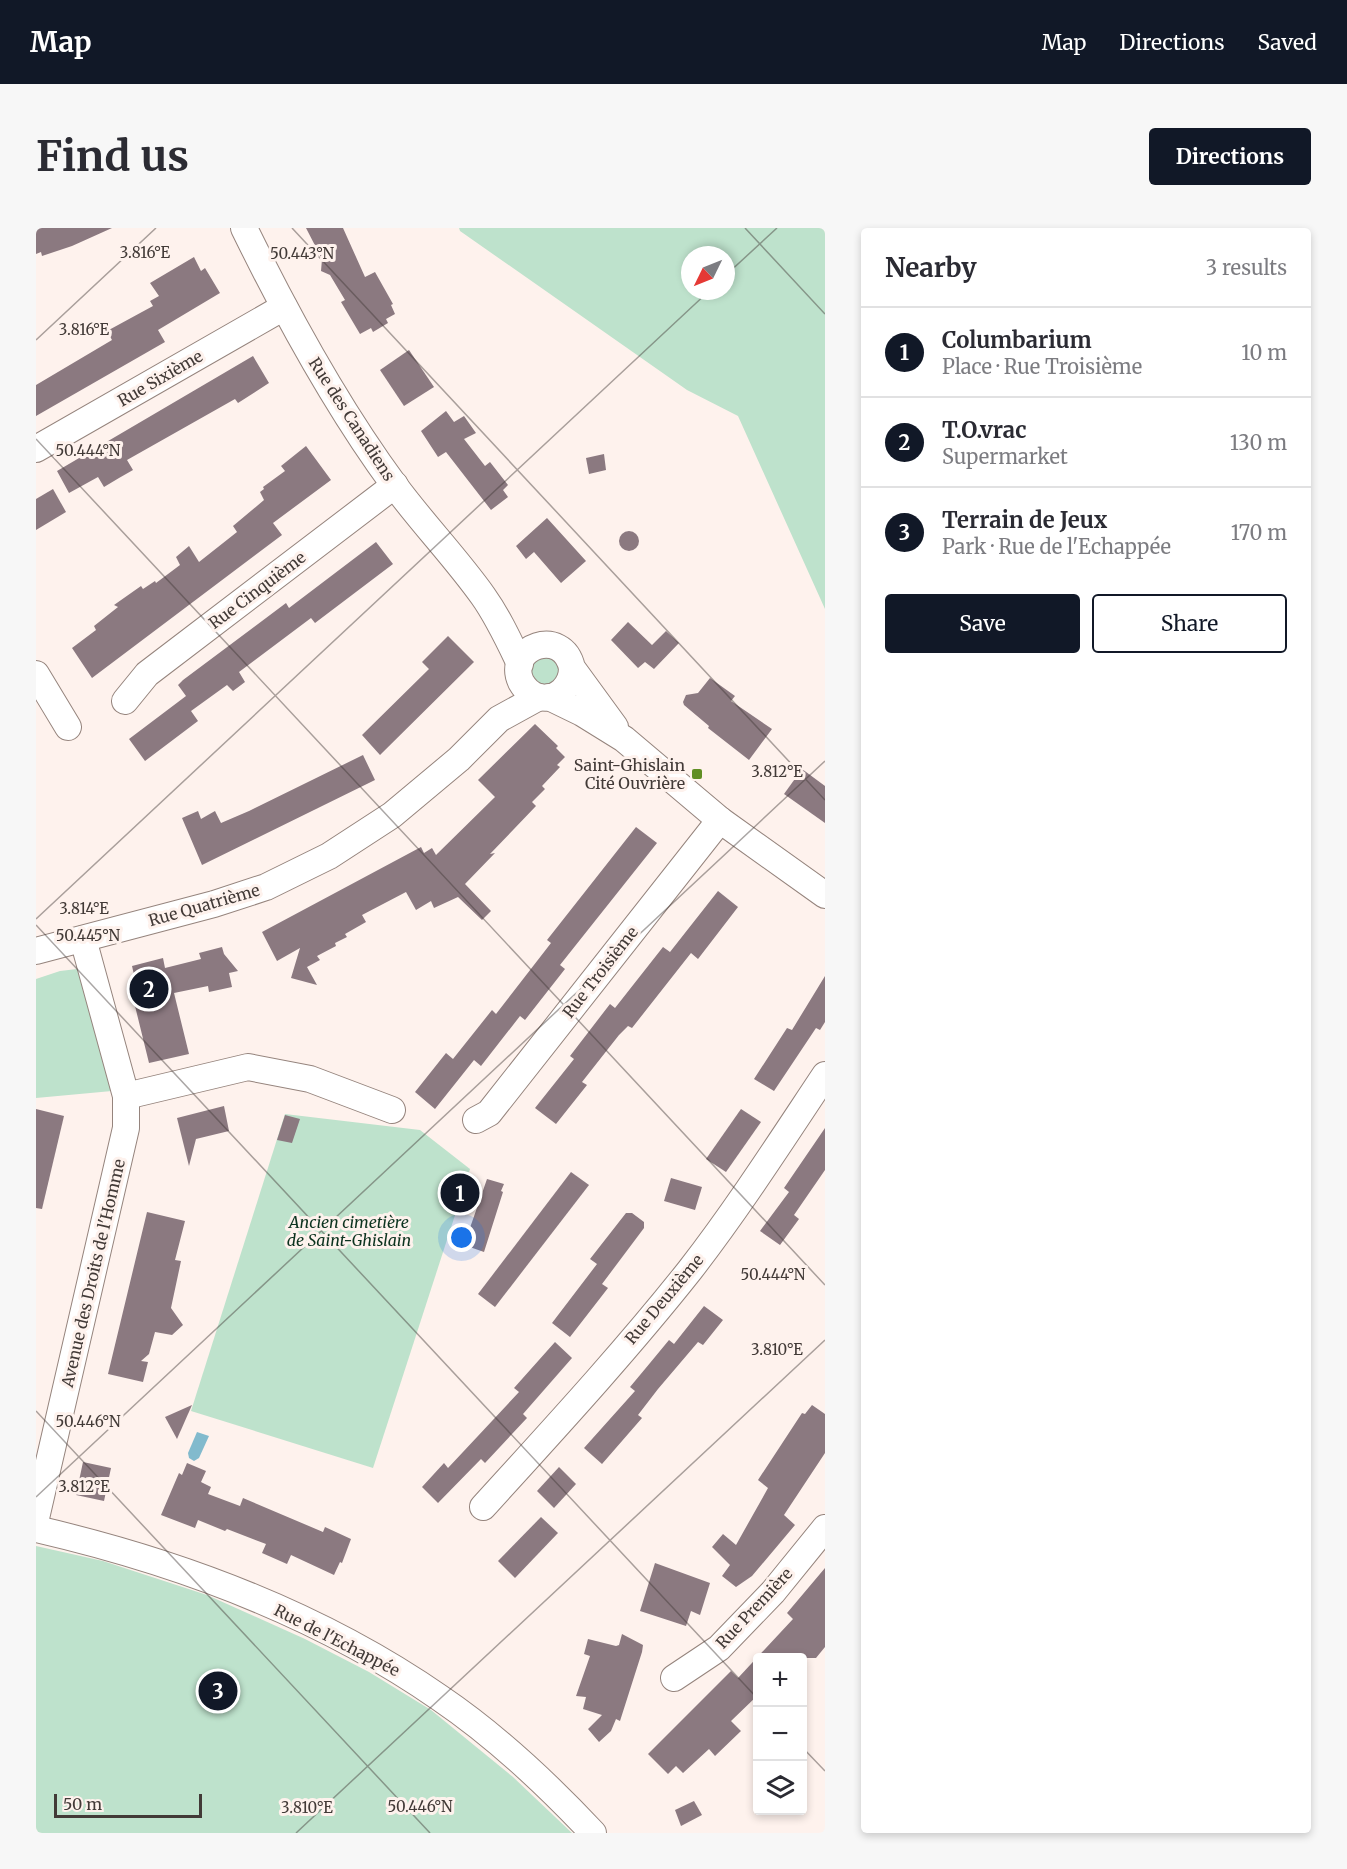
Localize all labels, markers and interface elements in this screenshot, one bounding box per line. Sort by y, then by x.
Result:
text: Map [30,24,92,60]
text: Map [1042,29,1086,56]
text: Directions [1119,29,1224,56]
text: Saved [1257,29,1317,56]
button: Directions [1149,128,1311,185]
text: Find us [36,130,189,182]
text: 3.816°E [120,243,171,262]
text: 50.443°N [270,244,335,263]
north arrow [681,246,735,300]
text: Nearby [885,251,977,284]
text: 3 results [1206,255,1287,280]
text: 3.816°E [59,320,110,339]
text: Columbarium [942,326,1092,354]
text: 1 [900,340,909,365]
text: 10 m [1241,340,1287,365]
street label: Rue Sixième [114,346,206,410]
street label: Rue des Canadiens [305,354,399,485]
text: Place · Rue Troisième [942,354,1142,379]
text: T.O.vrac [942,416,1026,444]
text: 2 [899,430,910,455]
text: 130 m [1230,430,1287,455]
text: 50.444°N [56,441,121,460]
text: Supermarket [942,444,1068,469]
text: Terrain de Jeux [942,506,1107,534]
text: 3 [899,520,910,545]
text: 170 m [1231,520,1287,545]
text: Park · Rue de l'Echappée [942,534,1171,559]
street label: Rue Cinquième [205,547,309,633]
button: Save [885,594,1080,653]
button: Share [1092,594,1287,653]
place label: Saint-Ghislain Cité Ouvrière [574,755,685,793]
text: 3.812°E [751,762,803,781]
marker: Saint-Ghislain Cité Ouvrière [690,767,704,781]
street label: Rue Quatrième [146,880,262,930]
text: 3.814°E [59,899,109,918]
street label: Rue Troisième [558,922,642,1022]
text: 50.445°N [56,926,121,945]
pin: 2 [130,966,168,1011]
street label: Avenue des Droits de l'Homme [57,1157,129,1390]
pin: 1 [440,1170,480,1216]
park label: Ancien cimetière de Saint-Ghislain [287,1212,411,1250]
your location [447,1223,476,1252]
street label: Rue Deuxième [621,1250,707,1348]
text: 50.444°N [741,1265,806,1284]
text: 3.810°E [751,1340,803,1359]
text: 50.446°N [55,1412,121,1431]
text: 3.812°E [58,1477,110,1496]
street label: Rue Première [712,1564,796,1652]
street label: Rue de l'Echappée [271,1600,403,1680]
map controls [753,1653,807,1815]
button: + [753,1653,807,1707]
pin: 3 [198,1668,237,1714]
button: − [753,1707,807,1761]
button: layers [753,1761,807,1815]
scale bar [54,1791,202,1818]
text: 50 m [63,1794,102,1814]
text: 50.446°N [387,1797,453,1816]
text: 3.810°E [281,1798,333,1817]

